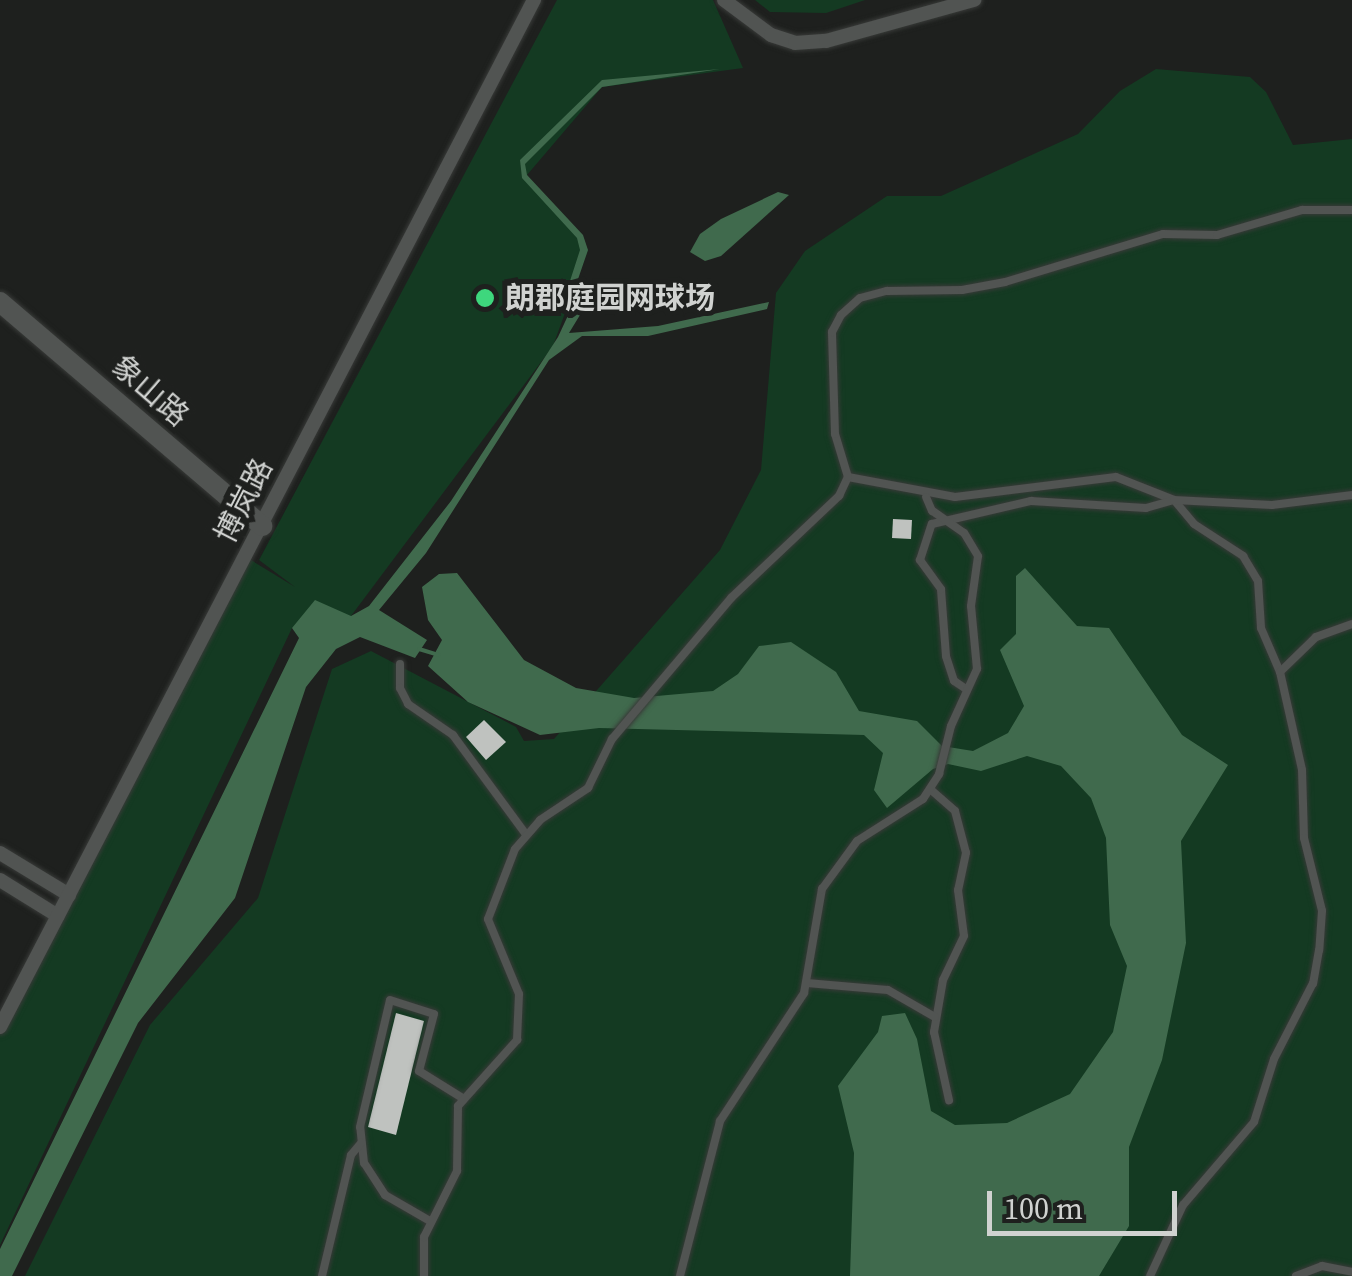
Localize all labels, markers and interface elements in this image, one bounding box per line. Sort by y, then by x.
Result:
place label: 朗郡庭园网球场 [505,280,715,316]
marker: 朗郡庭园网球场 [474,287,496,309]
street label: 象山路 [104,348,196,434]
street label: 博岚路 [208,453,280,549]
scale bar [992,1171,1182,1233]
text: 100 m [1004,1188,1083,1229]

